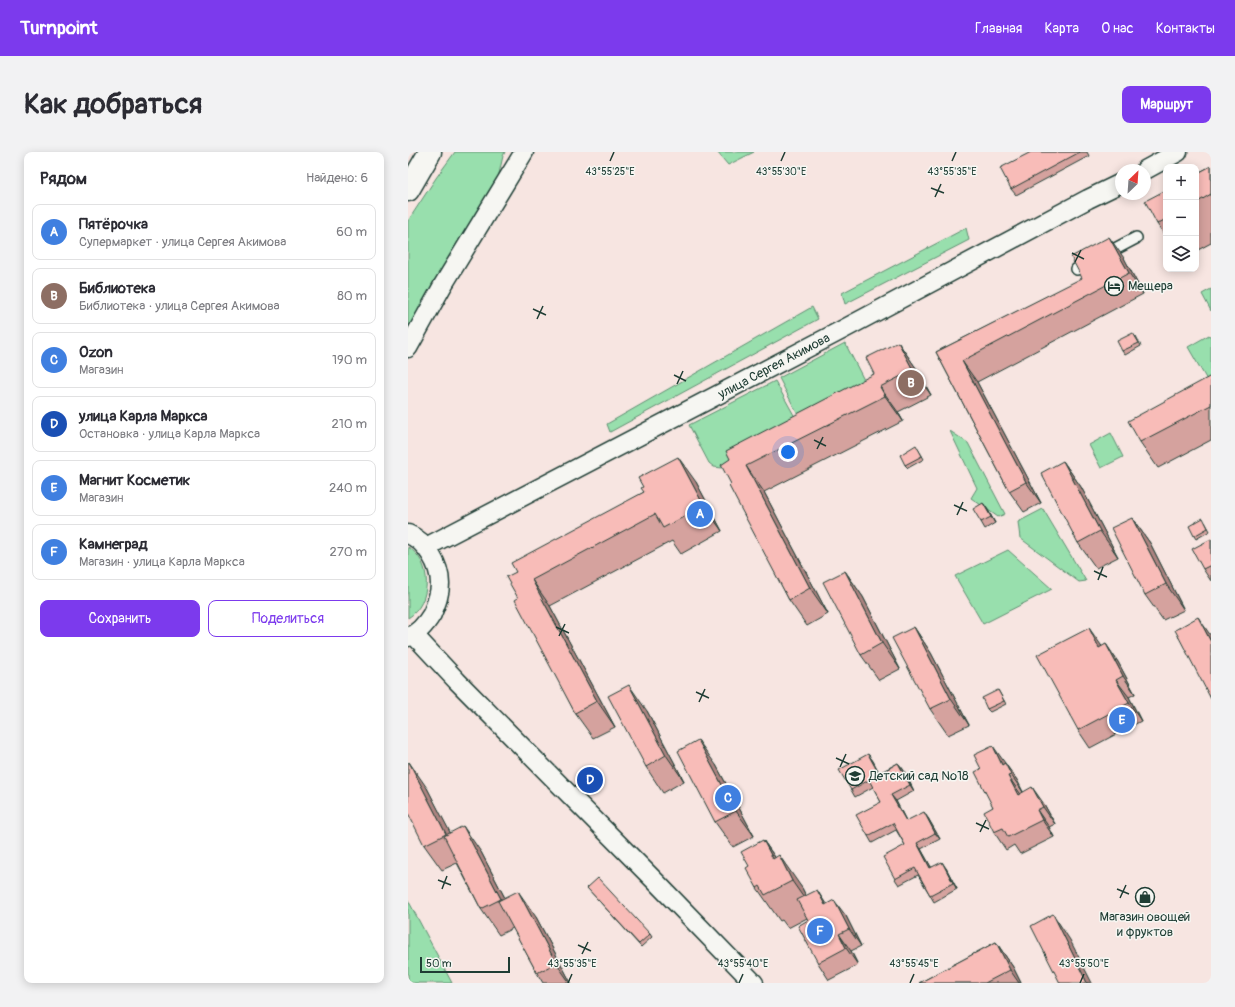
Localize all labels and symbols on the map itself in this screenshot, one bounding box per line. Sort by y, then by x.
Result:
north arrow [1115,164,1151,200]
text: 43°55'25"E [586,166,634,178]
text: 43°55'30"E [756,166,806,178]
text: 43°55'35"E [928,166,976,178]
hotel icon: Мещера [1103,275,1125,297]
place label: Мещера [1128,278,1173,294]
street label: улица Сергея Акимова [714,330,833,403]
pin: B [898,368,924,398]
your location [778,442,798,462]
pin: A [687,499,713,529]
pin: E [1109,705,1135,735]
pin: D [577,765,603,795]
school or university icon: Детский сад №18 [844,765,866,787]
place label: Детский сад №18 [868,768,969,784]
pin: C [715,783,741,813]
shop icon: Магазин овощей и фруктов [1134,886,1156,908]
place label: Магазин овощей и фруктов [1100,909,1190,940]
pin: F [807,916,833,946]
scale bar [420,955,510,974]
text: 43°55'35"E [548,958,596,970]
text: 43°55'40"E [718,958,768,970]
text: 43°55'45"E [889,958,939,970]
text: 43°55'50"E [1059,958,1109,970]

